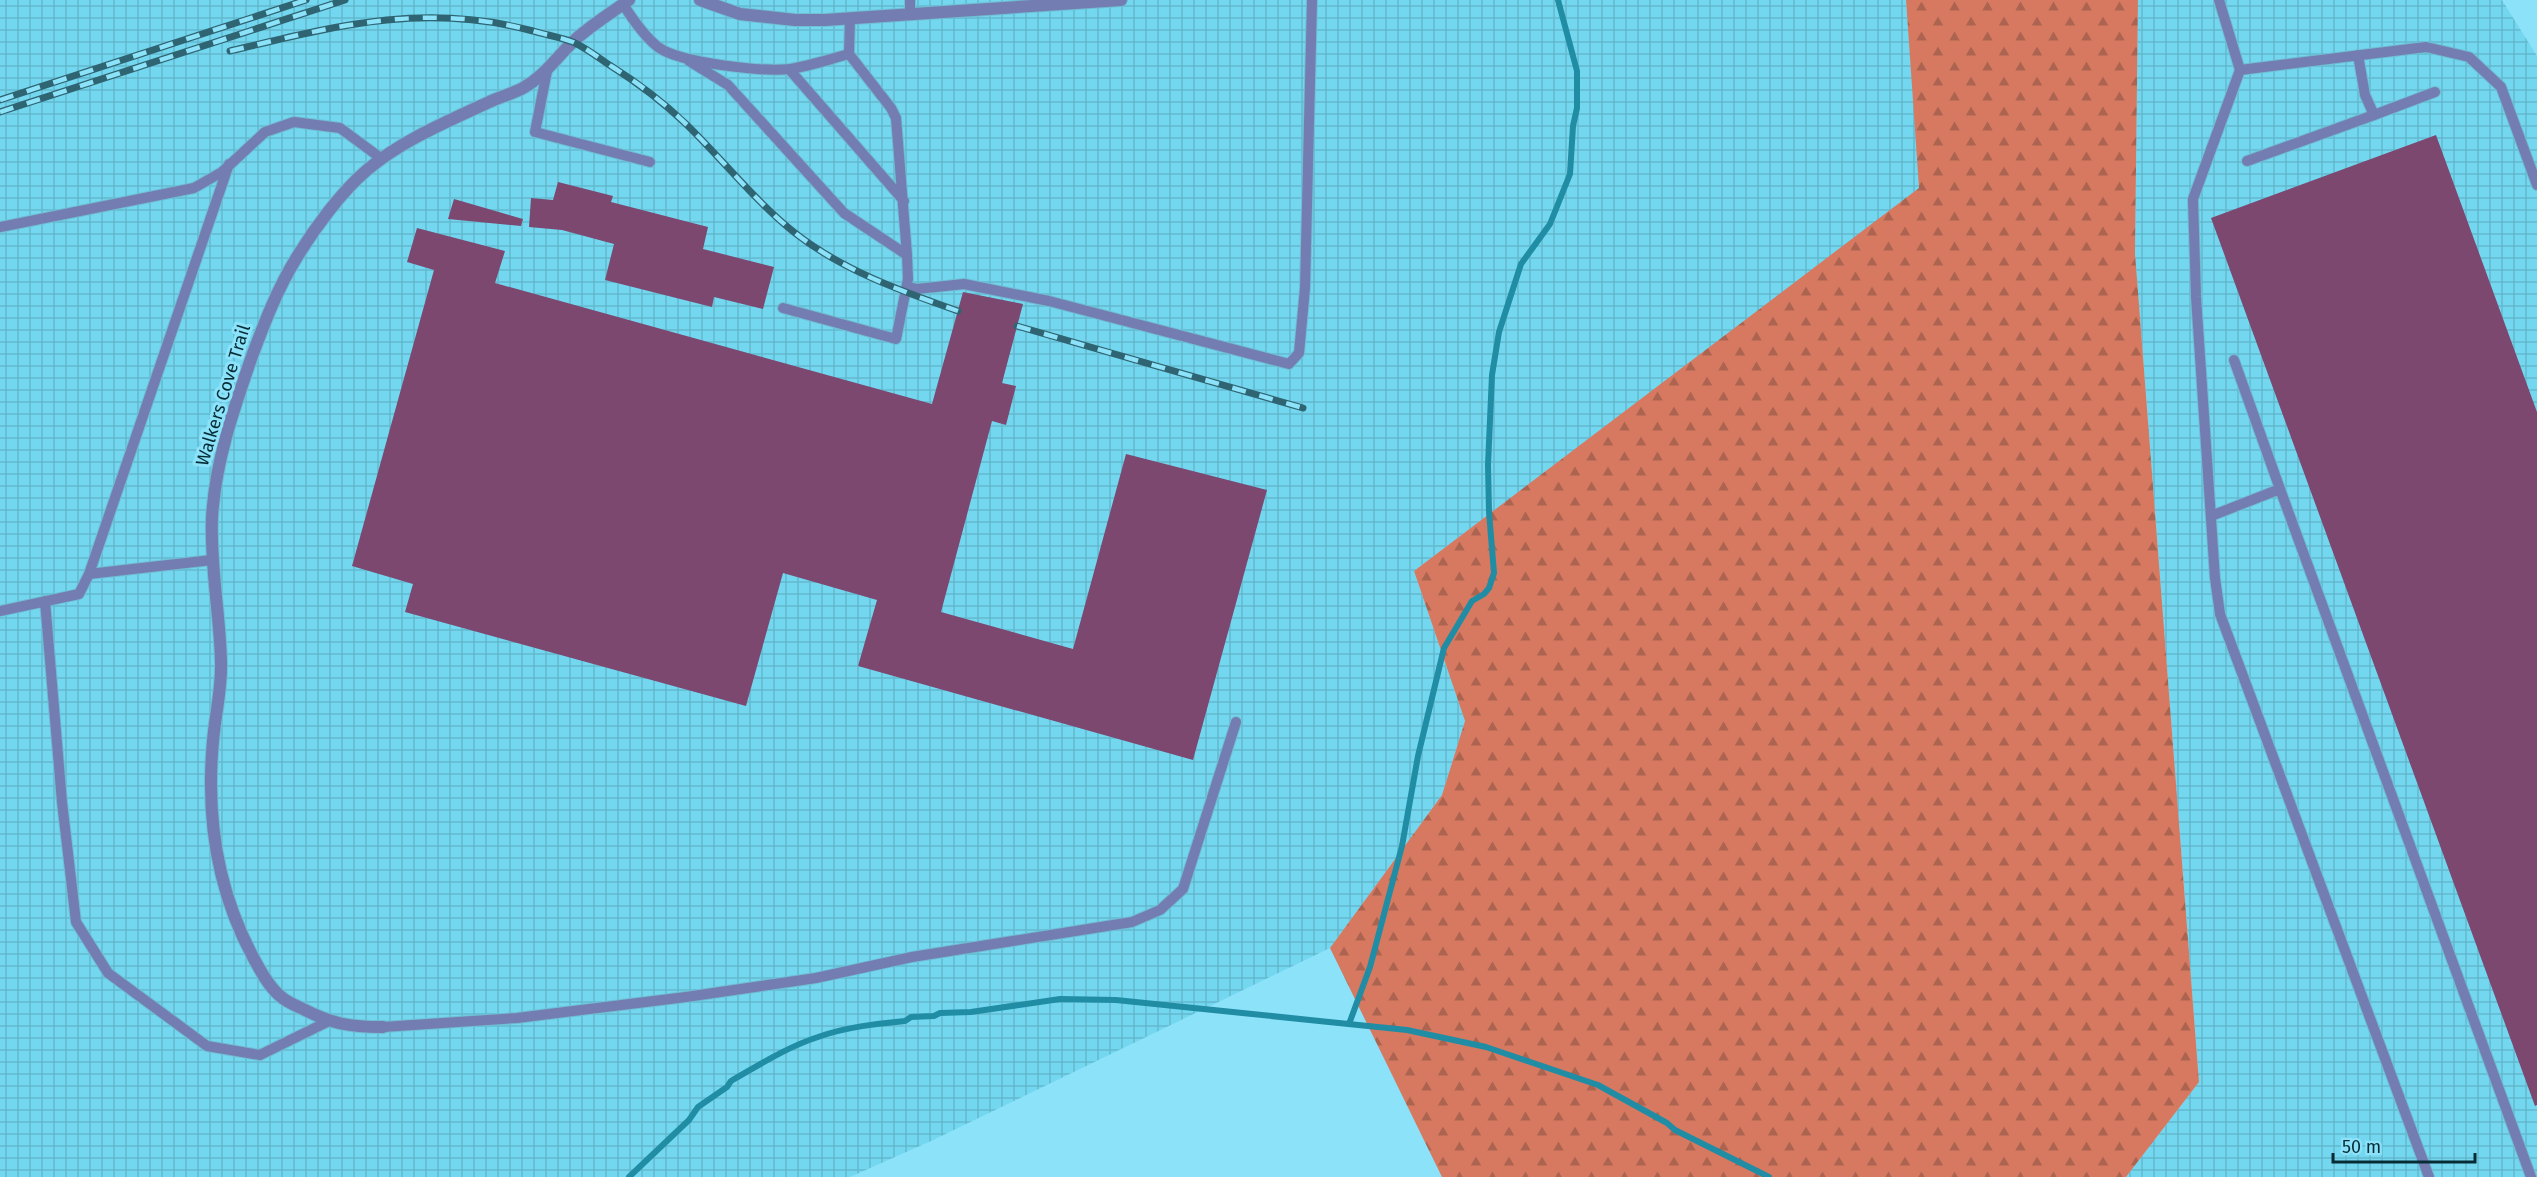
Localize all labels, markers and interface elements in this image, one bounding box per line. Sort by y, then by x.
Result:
street label: Walkers Cove Trail [191,322,255,468]
scale bar [2333,1126,2476,1164]
text: 50 m [2342,1136,2381,1158]

